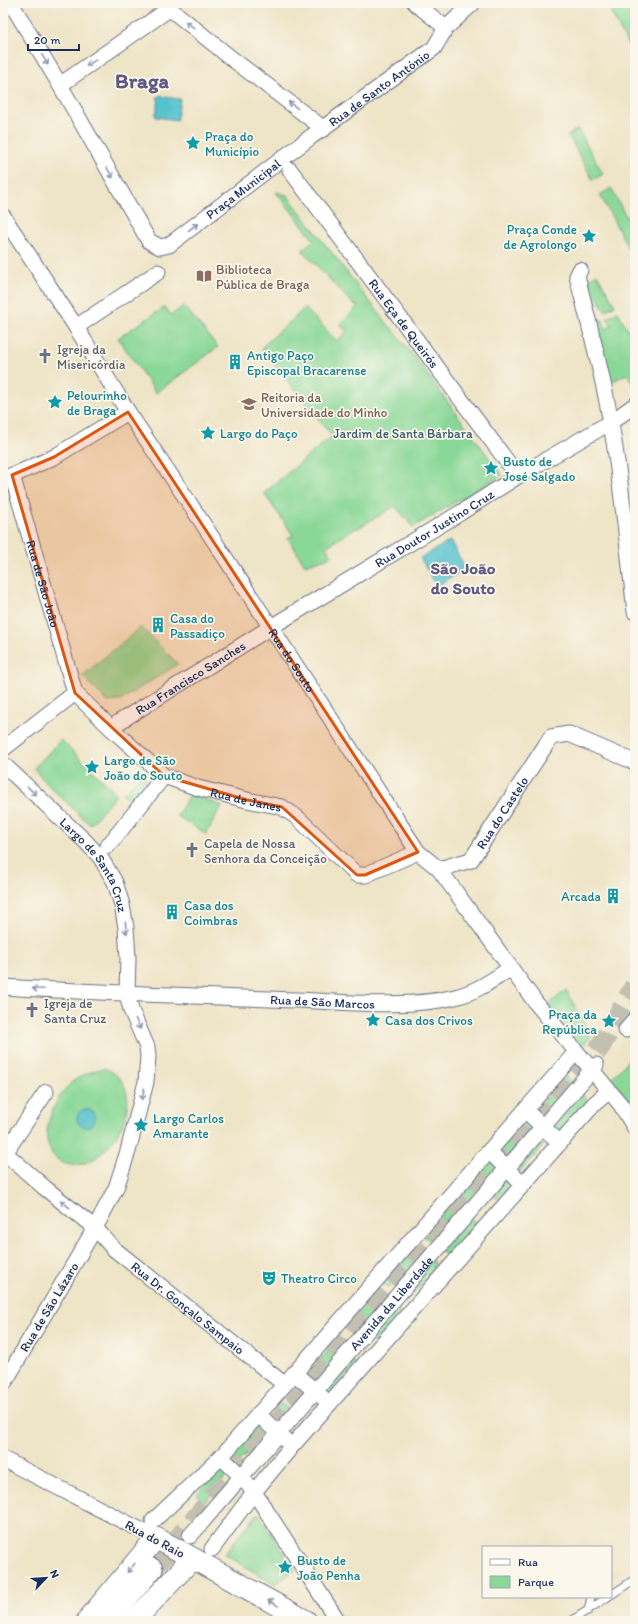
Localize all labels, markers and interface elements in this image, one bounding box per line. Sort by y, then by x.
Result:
one-way arrow [184,21,195,30]
scale bar [28,26,79,52]
text: 20 m [34,33,61,47]
street label: Rua de Santo António [325,46,432,129]
one-way arrow [42,54,50,66]
one-way arrow [86,59,97,67]
district label: Braga [115,68,170,94]
one-way arrow [287,101,298,109]
place label: Praça do Município [205,129,260,159]
place icon: Praça do Município [184,134,202,152]
street label: Praça Municipal [203,155,284,222]
one-way arrow [107,167,114,179]
one-way arrow [187,222,198,231]
place label: Praça Conde de Agrolongo [504,222,577,252]
place icon: Praça Conde de Agrolongo [580,227,598,245]
place label: Biblioteca Pública de Braga [216,262,310,292]
library icon: Biblioteca Pública de Braga [195,267,213,285]
street label: Rua Eça de Queirós [366,276,442,371]
place label: Igreja da Misericórdia [57,342,126,372]
church icon: Igreja da Misericórdia [36,347,54,365]
place label: Antigo Paço Episcopal Bracarense [247,348,366,378]
building icon: Antigo Paço Episcopal Bracarense [226,353,244,371]
place label: Pelourinho de Braga [67,388,127,418]
place label: Reitoria da Universidade do Minho [261,390,388,420]
place icon: Pelourinho de Braga [46,393,64,411]
school or university icon: Reitoria da Universidade do Minho [240,395,258,413]
place icon: Largo do Paço [199,424,217,442]
place label: Largo do Paço [220,426,298,441]
park label: Jardim de Santa Bárbara [333,426,473,441]
place label: Busto de José Salgado [503,454,576,484]
place icon: Busto de José Salgado [482,459,500,477]
street label: Rua Doutor Justino Cruz [372,486,496,570]
street label: Rua de São João [24,538,63,629]
district label: São João do Souto [431,558,496,598]
place label: Casa do Passadiço [170,611,225,641]
building icon: Casa do Passadiço [149,616,167,634]
street label: Rua do Souto [266,625,319,695]
street label: Rua Francisco Sanches [132,637,248,717]
place label: Largo de São João do Souto [104,753,183,783]
place icon: Largo de São João do Souto [83,758,101,776]
street label: Rua do Castelo [473,773,531,851]
street label: Rua de Janes [209,784,283,814]
one-way arrow [26,786,36,795]
street label: Largo de Santa Cruz [57,814,131,913]
place label: Capela de Nossa Senhora da Conceição [204,836,327,866]
church icon: Capela de Nossa Senhora da Conceição [183,841,201,859]
building icon: Arcada [604,887,622,905]
place label: Arcada [561,889,602,904]
place label: Casa dos Coimbras [184,898,238,928]
building icon: Casa dos Coimbras [163,903,181,921]
one-way arrow [122,921,129,934]
one-way arrow [32,986,45,993]
street label: Rua de São Marcos [270,991,375,1011]
place label: Igreja de Santa Cruz [44,996,106,1026]
church icon: Igreja de Santa Cruz [23,1001,41,1019]
place label: Praça da República [542,1007,597,1037]
place icon: Casa dos Crivos [364,1011,382,1029]
place icon: Praça da República [600,1012,618,1030]
place label: Casa dos Crivos [385,1013,473,1028]
one-way arrow [135,1018,142,1030]
one-way arrow [138,1087,146,1100]
place label: Largo Carlos Amarante [153,1111,224,1141]
place icon: Largo Carlos Amarante [132,1116,150,1134]
one-way arrow [59,1200,70,1208]
street label: Avenida da Liberdade [346,1253,436,1353]
street label: Rua Dr. Gonçalo Sampaio [128,1258,248,1357]
street label: Rua de São Lázaro [16,1259,82,1354]
theatre icon: Theatro Circo [260,1269,278,1287]
place label: Theatro Circo [281,1271,357,1286]
street label: Rua do Raio [123,1517,188,1561]
legend [482,1546,612,1598]
place label: Busto de João Penha [297,1553,361,1583]
text: Rua [518,1555,538,1569]
north arrow [26,1558,66,1598]
place icon: Busto de João Penha [276,1558,294,1576]
one-way arrow [126,1563,135,1574]
text: N [47,1568,62,1580]
text: Parque [518,1575,554,1589]
one-way arrow [267,1599,279,1606]

